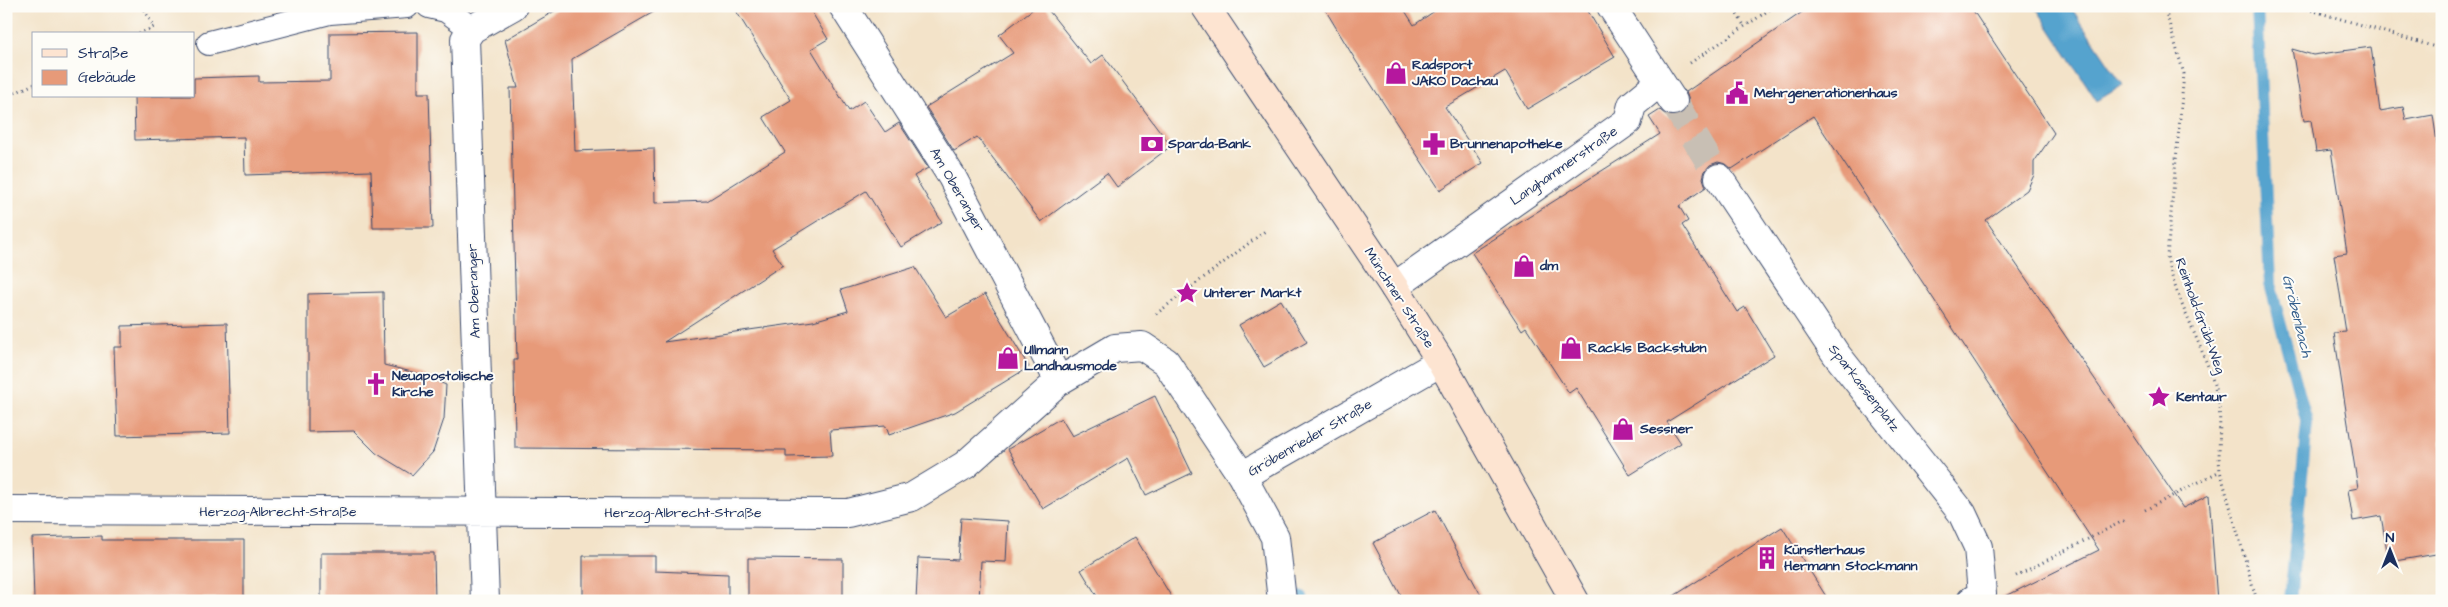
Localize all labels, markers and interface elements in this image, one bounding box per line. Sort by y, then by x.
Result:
legend [32,32,195,98]
text: Straße [78,43,128,64]
place label: Radsport JAKO Dachau [1411,55,1498,91]
shop icon: Radsport JAKO Dachau [1383,60,1409,86]
text: Gebäude [78,67,136,88]
public building icon: Mehrgenerationenhaus [1724,80,1750,106]
place label: Mehrgenerationenhaus [1754,83,1897,104]
street label: Langhammerstraße [1506,121,1622,211]
bank icon: Sparda-Bank [1139,131,1165,157]
pharmacy icon: Brunnenapotheke [1421,131,1447,157]
place label: Sparda-Bank [1167,134,1251,154]
place label: Brunnenapotheke [1450,134,1563,154]
street label: Am Oberanger [925,144,989,236]
street label: Am Oberanger [462,243,486,339]
street label: Münchner Straße [1359,244,1439,353]
shop icon: dm [1511,253,1537,279]
street label: Reinhold-Grübl-Weg [2170,255,2230,377]
place label: dm [1539,256,1559,276]
water label: Gröbenbach [2277,273,2317,360]
place icon: Unterer Markt [1174,280,1200,306]
place label: Unterer Markt [1204,283,1302,303]
shop icon: Rackls Backstubn [1558,335,1584,361]
place label: Rackls Backstubn [1588,338,1707,358]
place label: Ullmann Landhausmode [1024,340,1117,376]
street label: Sparkassenplatz [1824,340,1904,436]
shop icon: Ullmann Landhausmode [995,345,1021,371]
place label: Neuapostolische Kirche [392,366,494,402]
church icon: Neuapostolische Kirche [363,371,389,397]
place icon: Kentaur [2146,384,2172,410]
place label: Kentaur [2176,387,2227,407]
street label: Gröbenrieder Straße [1244,394,1376,482]
shop icon: Sessner [1610,416,1636,442]
place label: Sessner [1639,419,1693,439]
street label: Herzog-Albrecht-Straße [199,502,357,522]
street label: Herzog-Albrecht-Straße [604,503,762,523]
north arrow [2366,524,2416,574]
text: N [2386,528,2395,548]
place label: Künstlerhaus Hermann Stockmann [1784,540,1917,576]
building icon: Künstlerhaus Hermann Stockmann [1754,545,1780,571]

